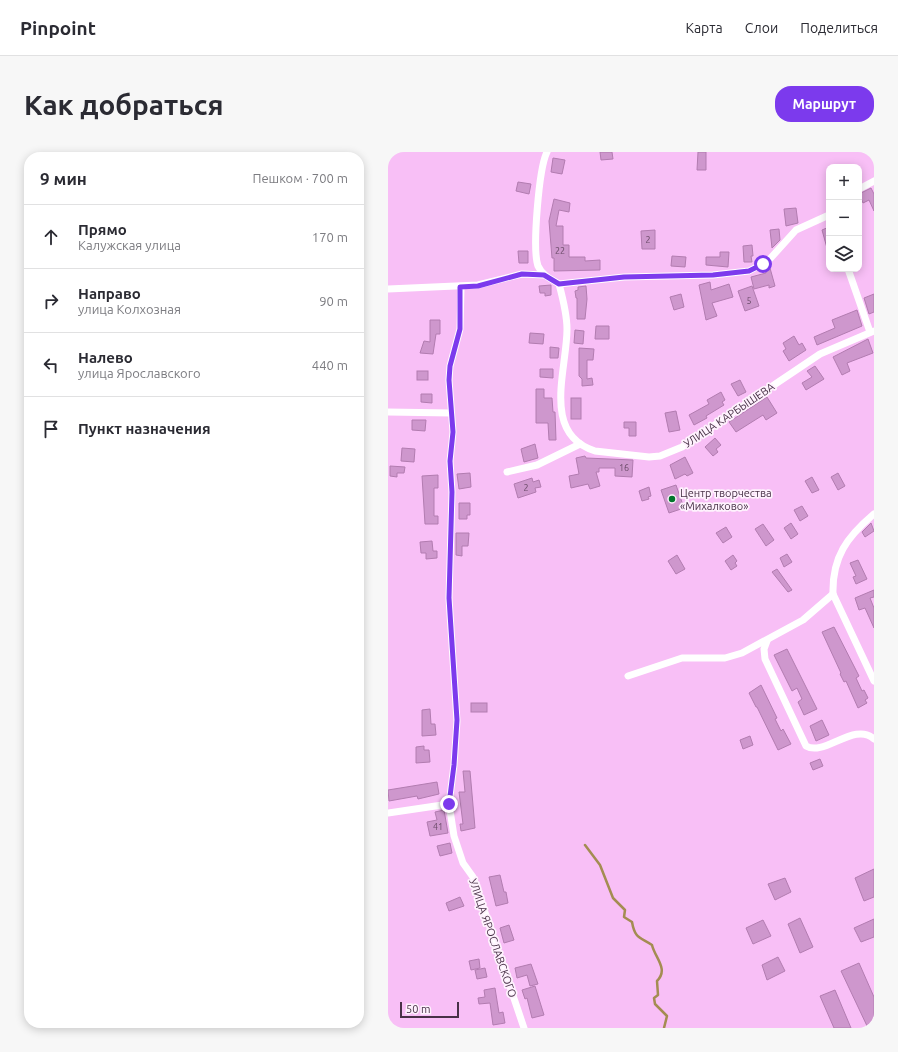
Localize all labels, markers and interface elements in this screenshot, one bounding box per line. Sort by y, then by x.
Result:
text: Pinpoint [20,17,96,39]
text: Карта [685,20,723,36]
text: Слои [745,20,778,36]
text: Поделиться [800,20,878,36]
button: Маршрут [775,86,874,122]
text: Как добраться [24,89,223,120]
map controls [826,164,862,272]
button: + [826,164,862,200]
text: 9 мин [40,169,87,188]
text: Пешком · 700 m [252,171,348,185]
button: − [826,200,862,236]
text: Прямо [78,221,127,238]
icon: ahead [40,226,62,248]
text: 170 m [312,230,348,244]
house number: 2 [645,235,651,245]
button: layers [826,236,862,272]
text: Калужская улица [78,238,181,252]
house number: 22 [555,246,565,256]
route start [754,255,772,273]
text: Направо [78,285,141,302]
icon: right [40,290,62,312]
text: 90 m [319,294,348,308]
house number: 5 [746,296,752,306]
text: улица Колхозная [78,302,181,316]
text: Налево [78,349,133,366]
icon: left [40,354,62,376]
text: 440 m [312,358,348,372]
text: улица Ярославского [78,366,201,380]
street label: УЛИЦА КАРБЫШЕВА [682,380,777,450]
icon: arrive [40,418,62,440]
text: Пункт назначения [78,420,211,437]
house number: 16 [619,463,629,473]
house number: 2 [523,483,529,493]
place label: Центр творчества «Михалково» [680,487,772,512]
marker: Центр творчества «Михалково» [667,494,677,504]
route end [440,795,458,813]
house number: 41 [433,822,443,832]
street label: УЛИЦА ЯРОСЛАВСКОГО [467,877,519,999]
scale bar [400,1000,459,1019]
text: 50 m [406,1003,430,1015]

